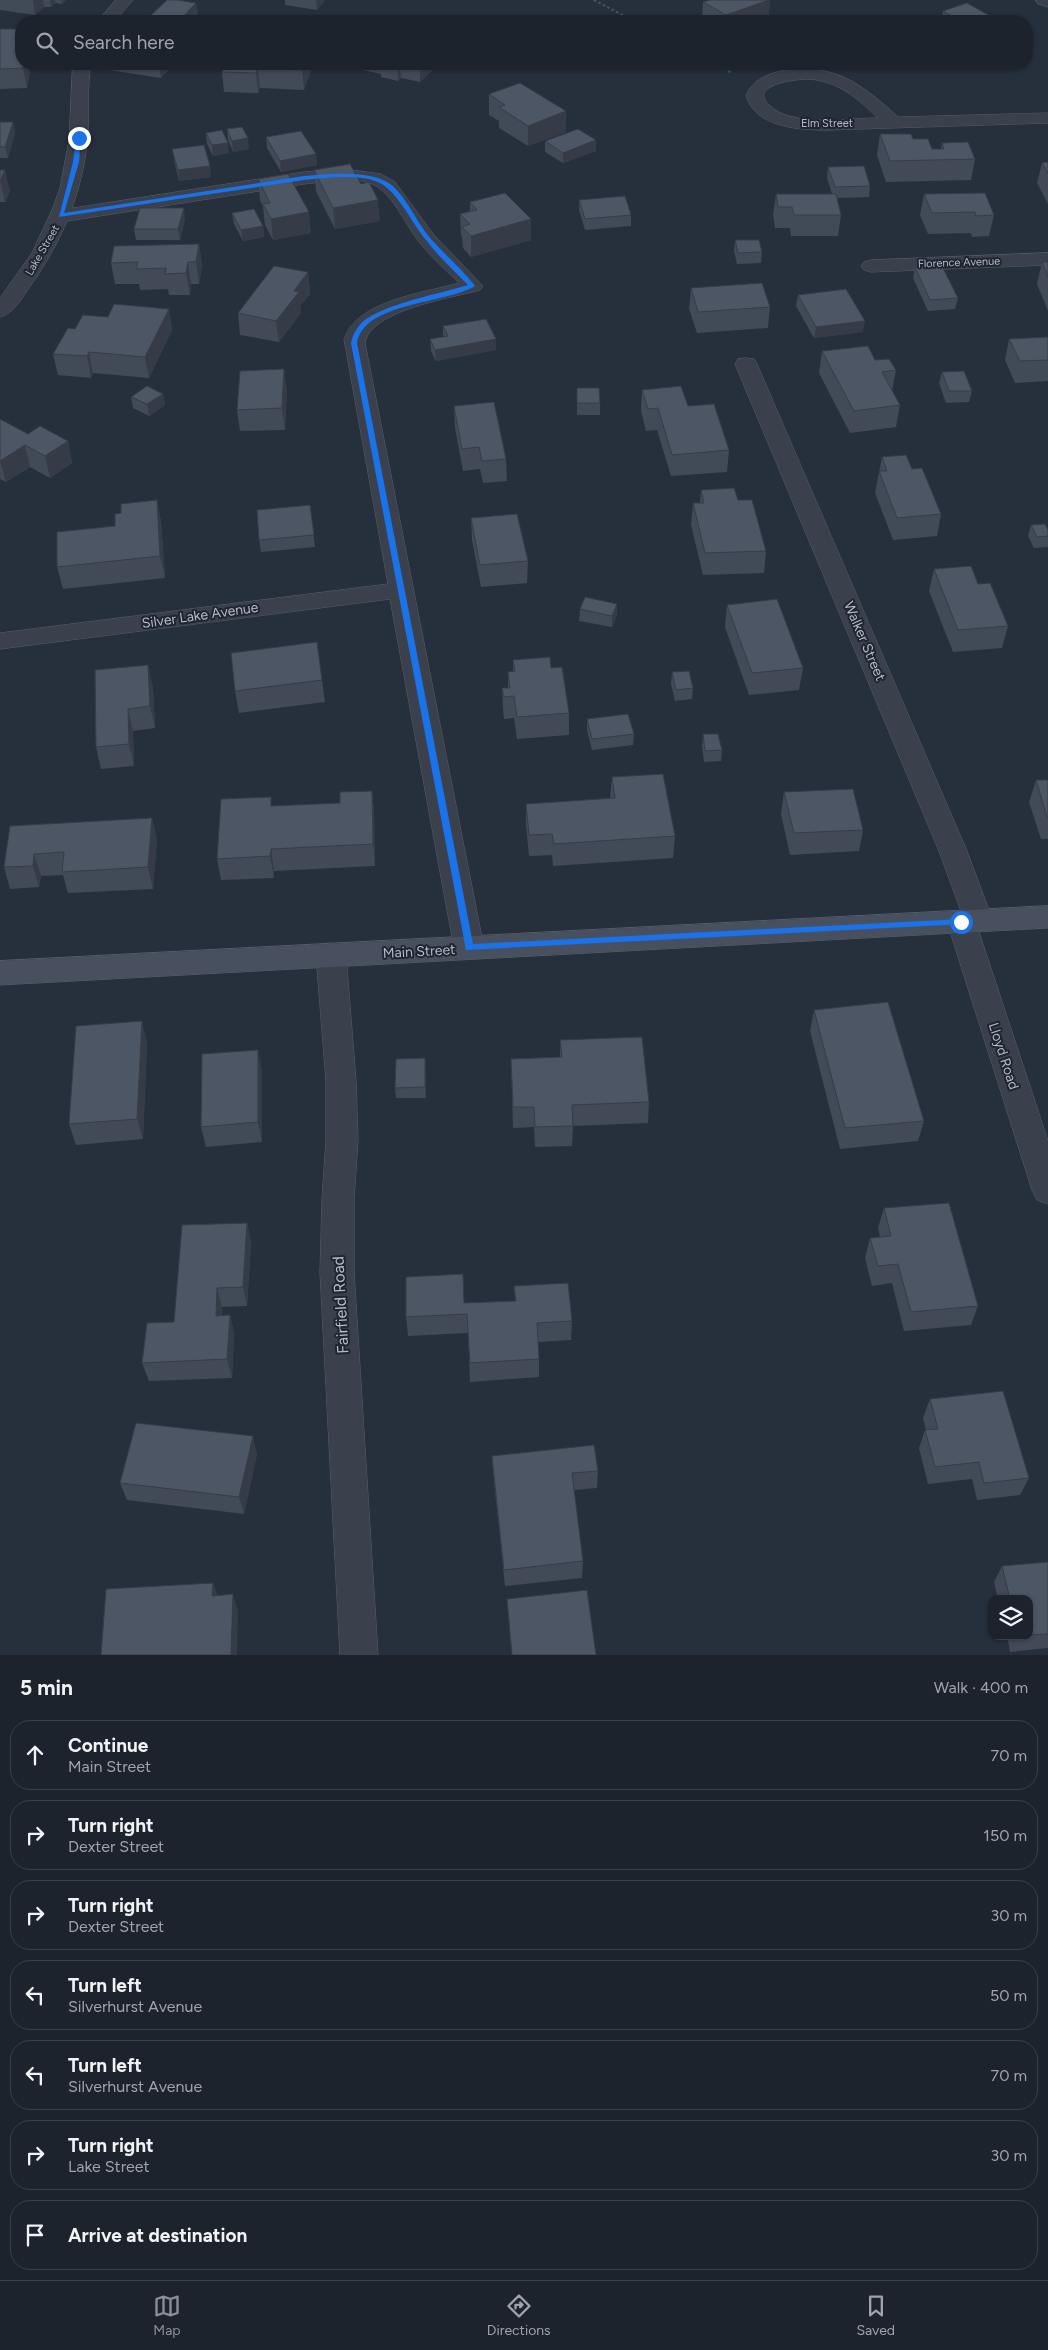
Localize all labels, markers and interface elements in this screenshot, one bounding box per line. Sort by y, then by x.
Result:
search box [15,15,1033,70]
icon: search [33,29,61,57]
text: Search here [73,31,175,54]
street label: Elm Street [801,117,853,130]
route end [68,127,91,150]
street label: Lake Street [23,223,62,278]
street label: Florence Avenue [918,255,1000,270]
street label: Silver Lake Avenue [141,599,260,632]
street label: Walker Street [840,599,889,684]
route start [950,911,973,934]
street label: Main Street [382,941,456,962]
street label: Lloyd Road [985,1021,1022,1092]
street label: Fairfield Road [328,1256,353,1354]
map controls [988,1595,1033,1640]
button: layers [988,1595,1033,1640]
text: 5 min [20,1675,73,1700]
text: Walk · 400 m [934,1678,1028,1697]
text: Continue [68,1734,148,1757]
icon: ahead [21,1741,49,1769]
text: 70 m [991,1746,1027,1765]
text: Main Street [68,1757,151,1776]
text: Turn right [68,1814,154,1837]
icon: right [21,1821,49,1849]
text: 150 m [983,1826,1027,1845]
text: Dexter Street [68,1837,164,1856]
text: Turn right [68,1894,154,1917]
icon: right [21,1901,49,1929]
text: 30 m [990,1906,1027,1925]
text: Dexter Street [68,1917,164,1936]
text: Turn left [68,1974,142,1997]
icon: left [21,1981,49,2009]
text: 50 m [990,1986,1027,2005]
text: Silverhurst Avenue [68,1997,202,2016]
text: Turn left [68,2054,142,2077]
icon: left [21,2061,49,2089]
text: 70 m [991,2066,1027,2085]
text: Silverhurst Avenue [68,2077,202,2096]
text: Turn right [68,2134,154,2157]
icon: right [21,2141,49,2169]
text: 30 m [990,2146,1027,2165]
text: Lake Street [68,2157,150,2176]
icon: arrive [21,2221,49,2249]
text: Arrive at destination [68,2224,247,2247]
tab: Map [153,2292,181,2339]
tab: Directions [487,2292,551,2339]
tab: Saved [856,2292,895,2339]

